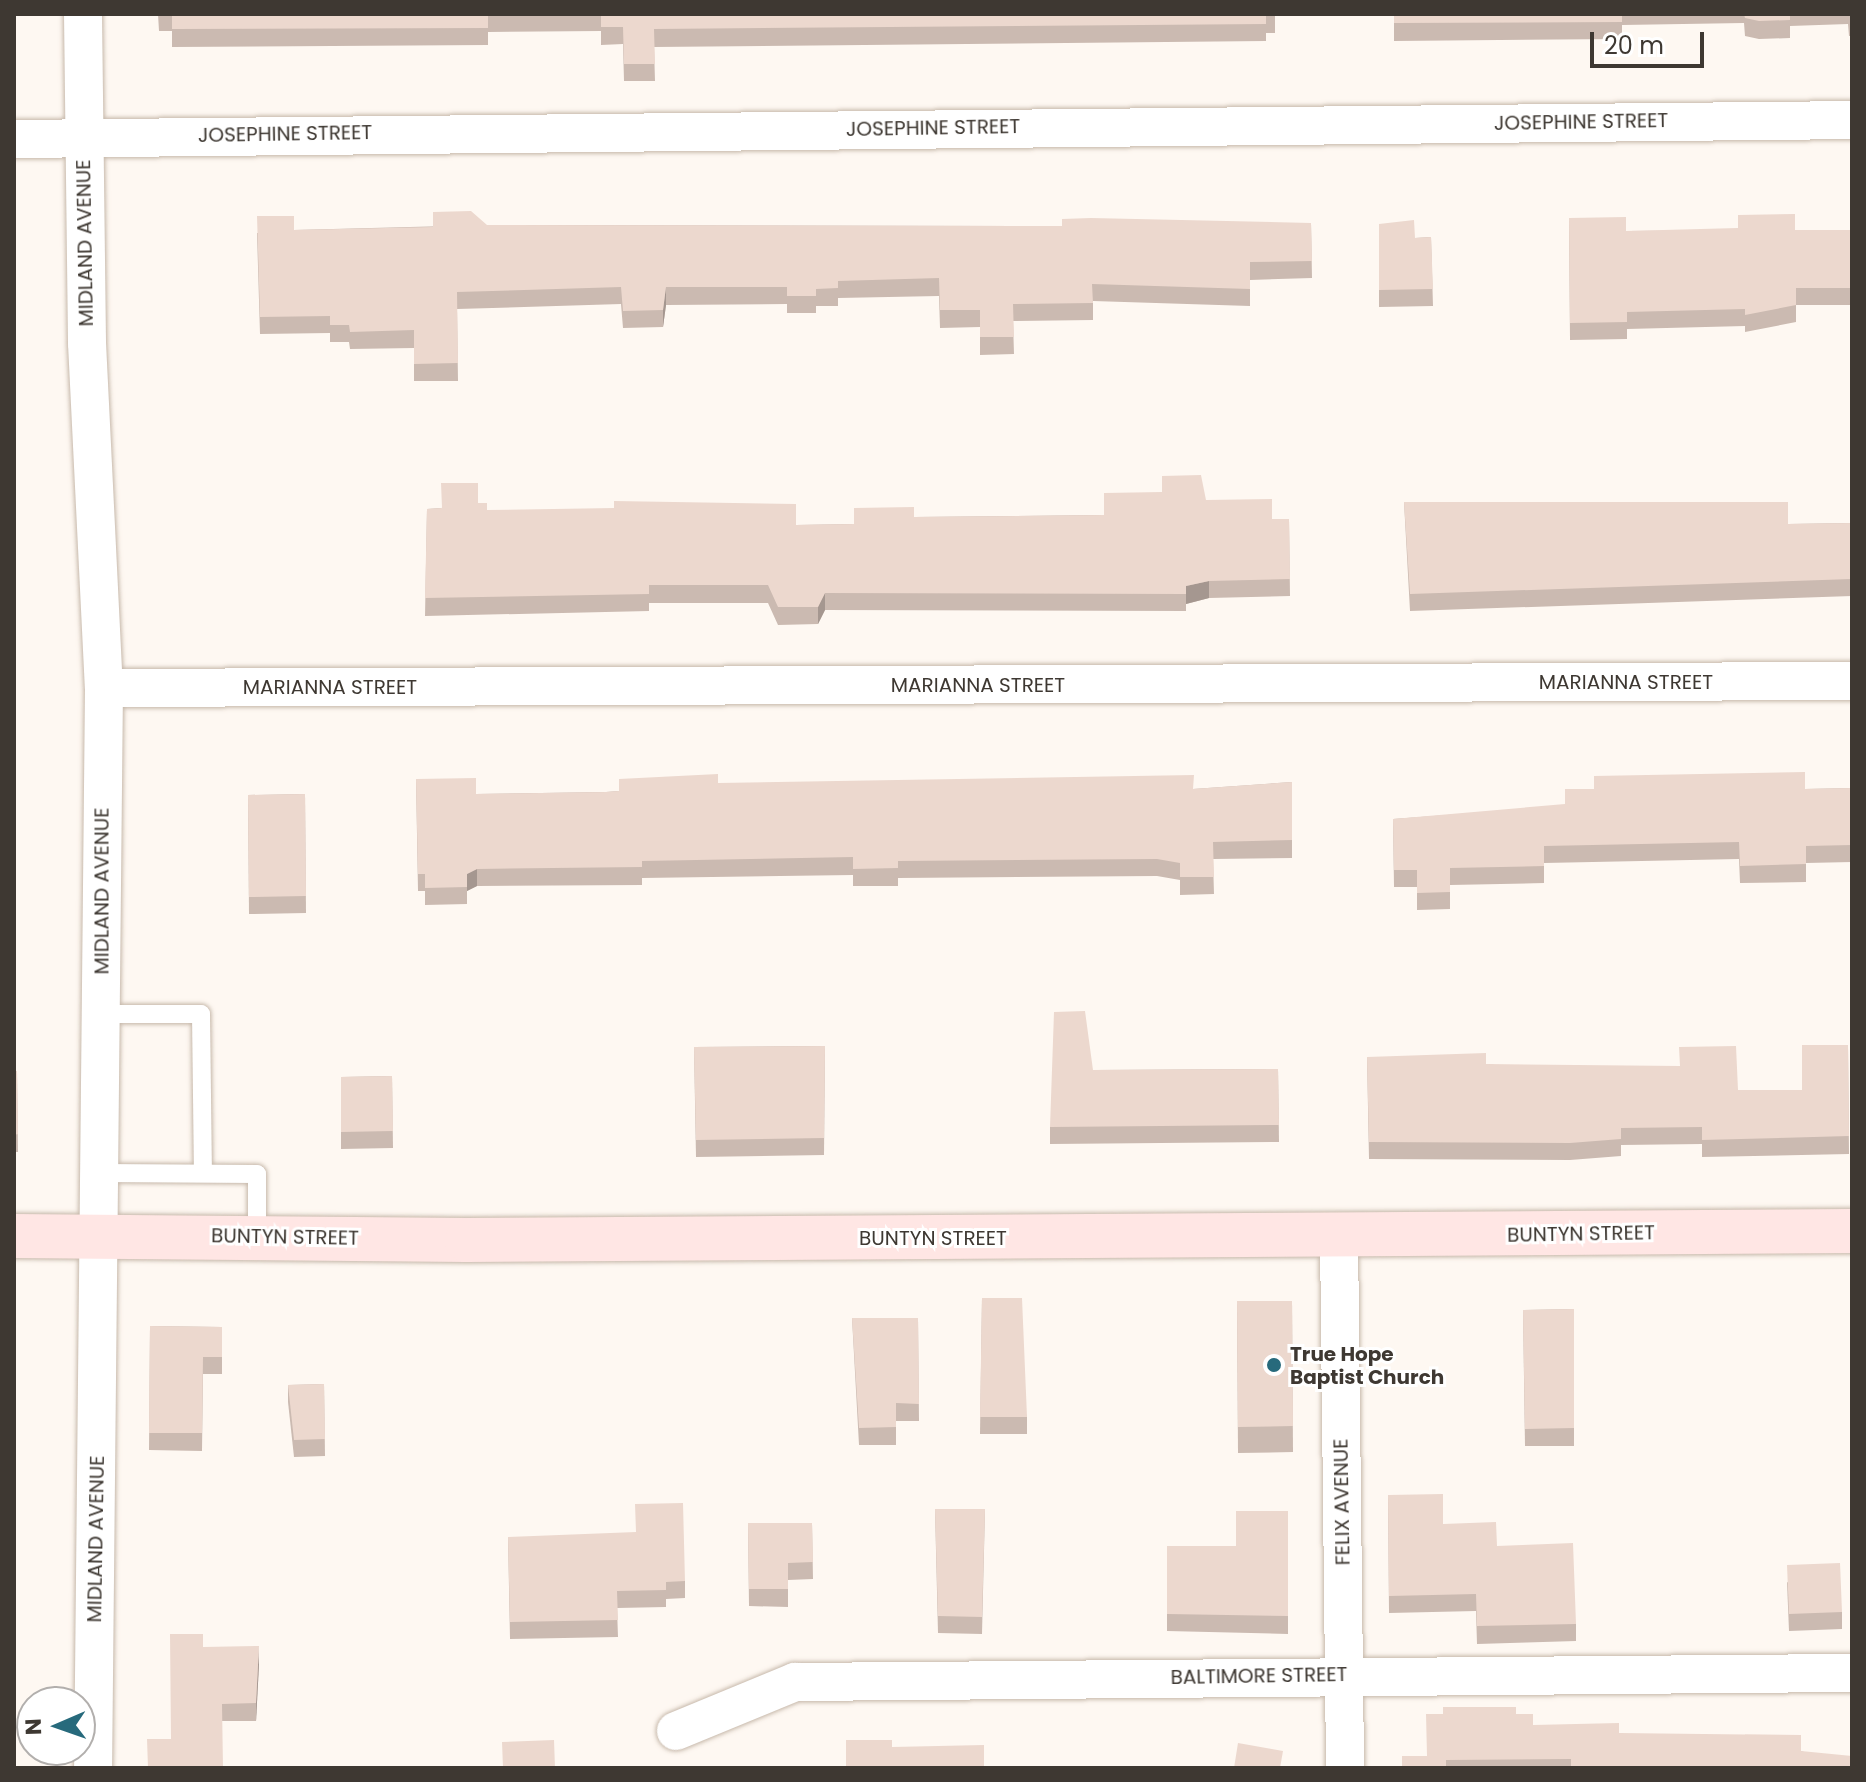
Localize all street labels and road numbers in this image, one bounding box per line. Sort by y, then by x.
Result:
street label: JOSEPHINE STREET [1494,108,1668,136]
street label: JOSEPHINE STREET [846,114,1020,142]
street label: JOSEPHINE STREET [198,120,372,148]
street label: MIDLAND AVENUE [72,159,98,327]
street label: MARIANNA STREET [1539,670,1713,694]
street label: MARIANNA STREET [891,673,1065,697]
street label: MARIANNA STREET [243,675,417,699]
street label: MIDLAND AVENUE [90,807,114,975]
street label: BUNTYN STREET [1507,1221,1655,1247]
street label: BUNTYN STREET [211,1224,359,1250]
street label: BUNTYN STREET [859,1226,1007,1250]
street label: FELIX AVENUE [1329,1438,1355,1566]
street label: MIDLAND AVENUE [83,1455,109,1623]
street label: BALTIMORE STREET [1170,1662,1348,1690]

